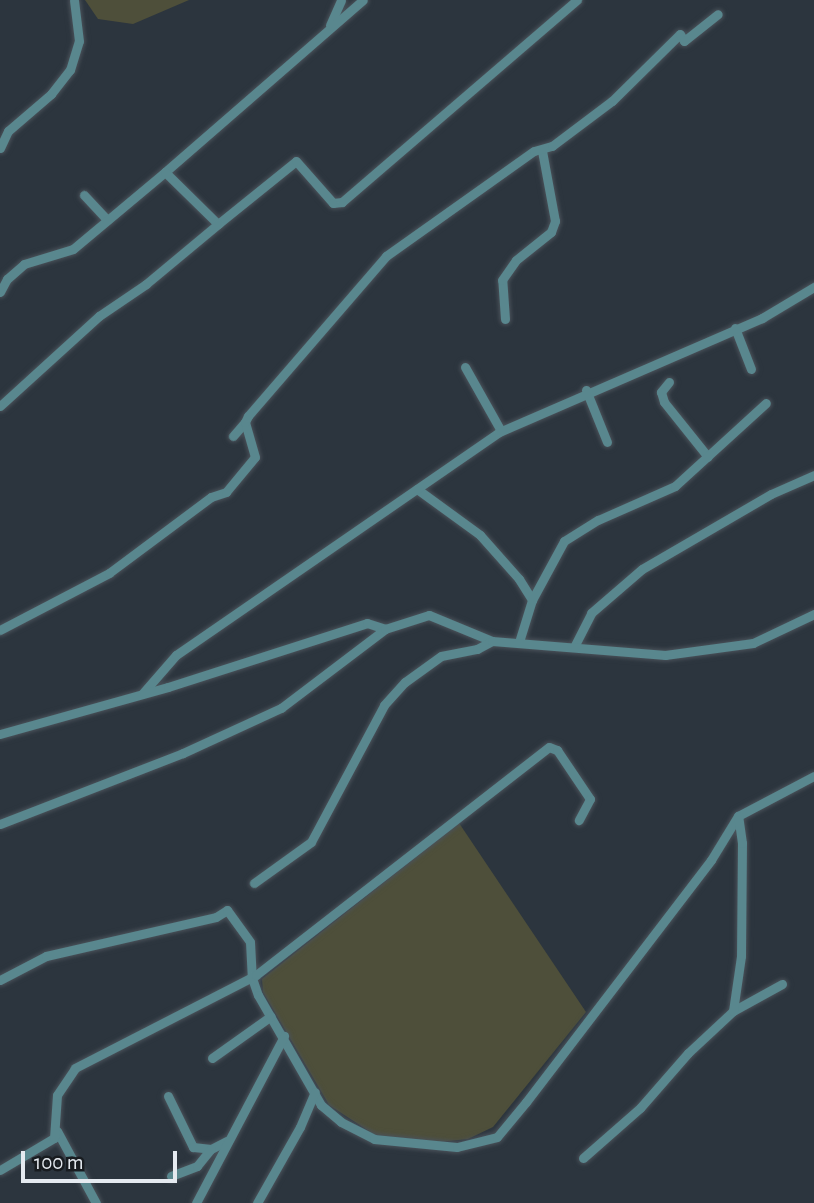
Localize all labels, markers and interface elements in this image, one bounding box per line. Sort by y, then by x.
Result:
scale bar [24,1136,180,1180]
text: 100 m [34,1152,84,1173]

